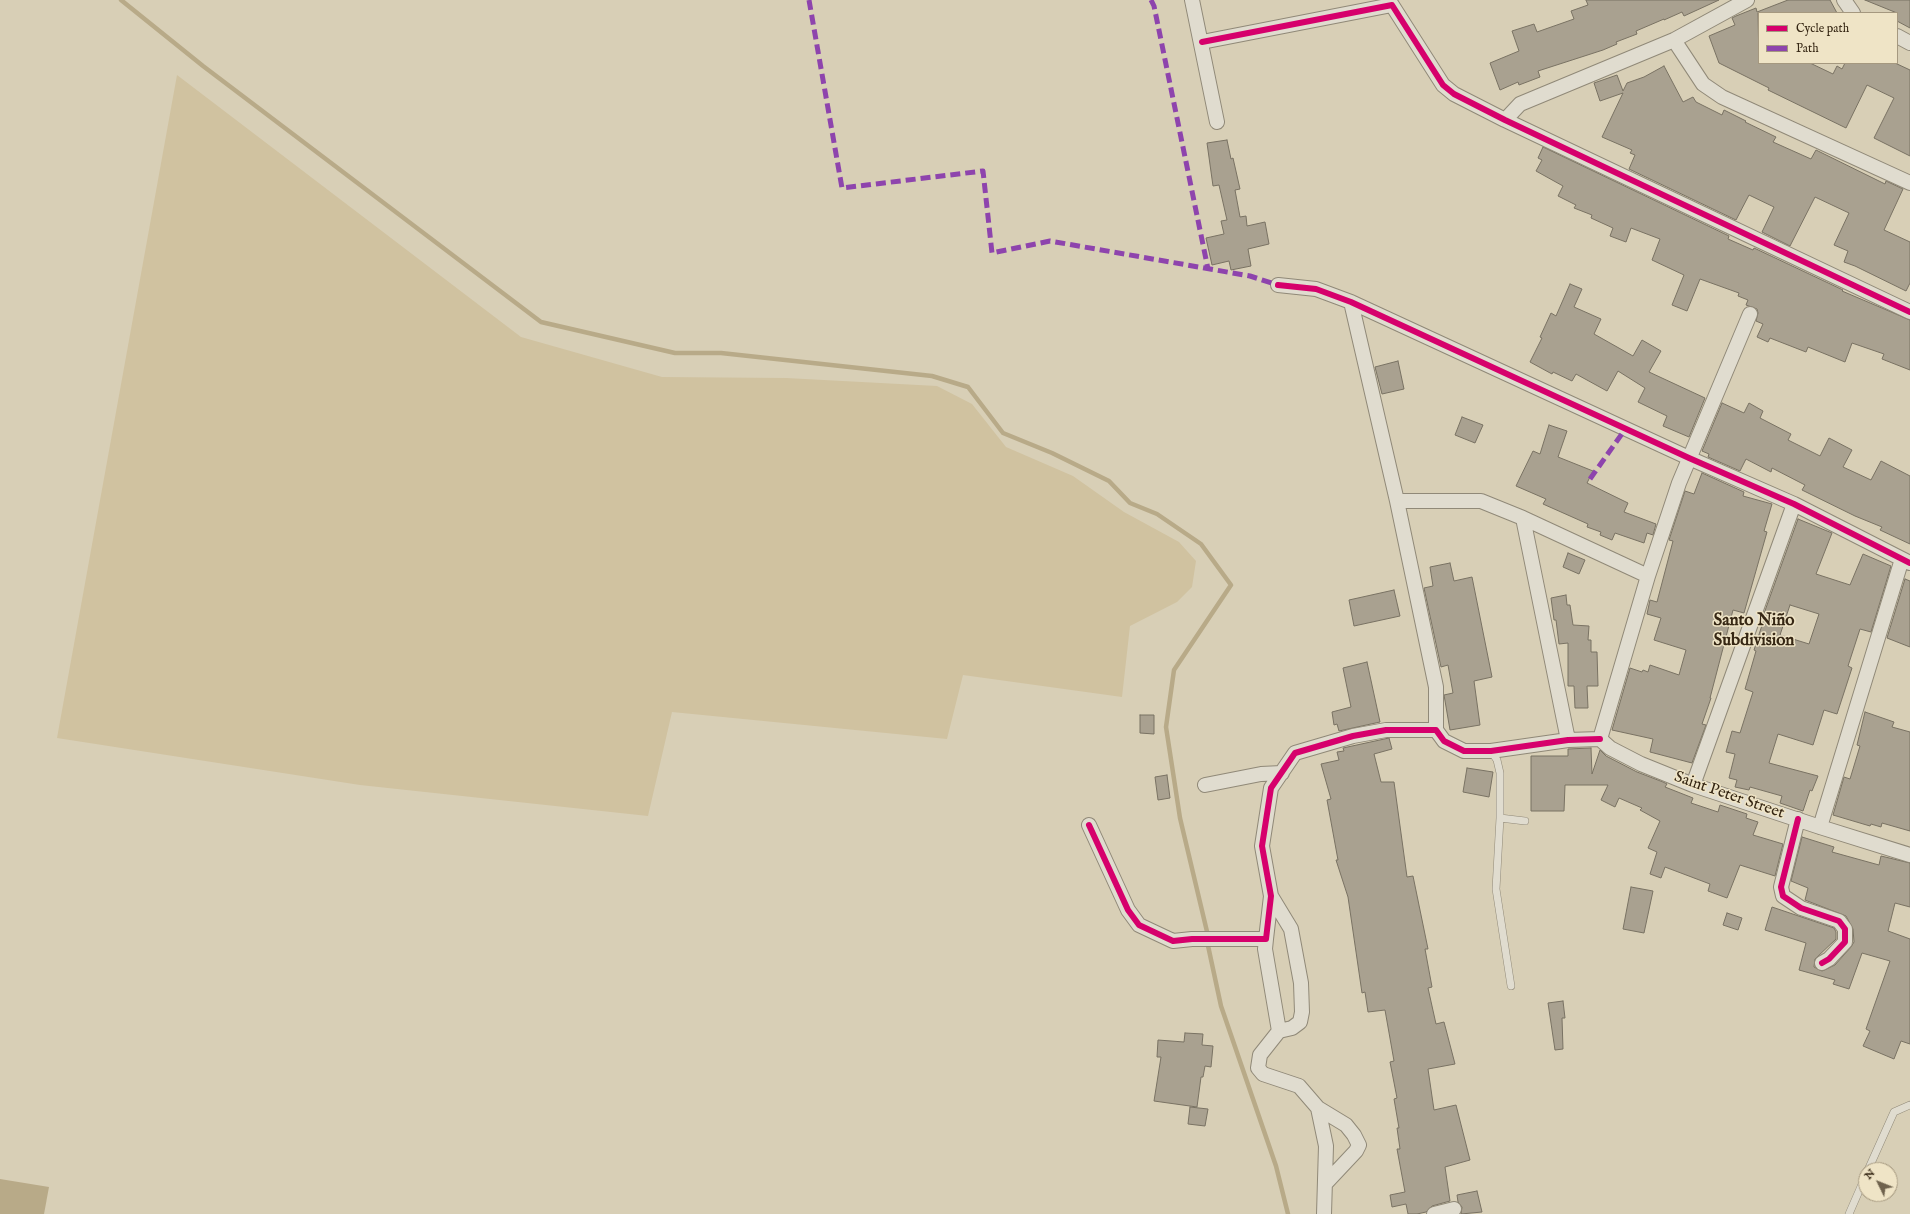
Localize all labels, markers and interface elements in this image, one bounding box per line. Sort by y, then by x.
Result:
legend [1758,12,1898,64]
text: Cycle path [1796,21,1849,36]
text: Path [1796,41,1819,56]
district label: Santo Niño Subdivision [1713,612,1795,652]
street label: Saint Peter Street [1671,768,1787,824]
north arrow [1858,1162,1898,1202]
text: N [1862,1166,1878,1183]

